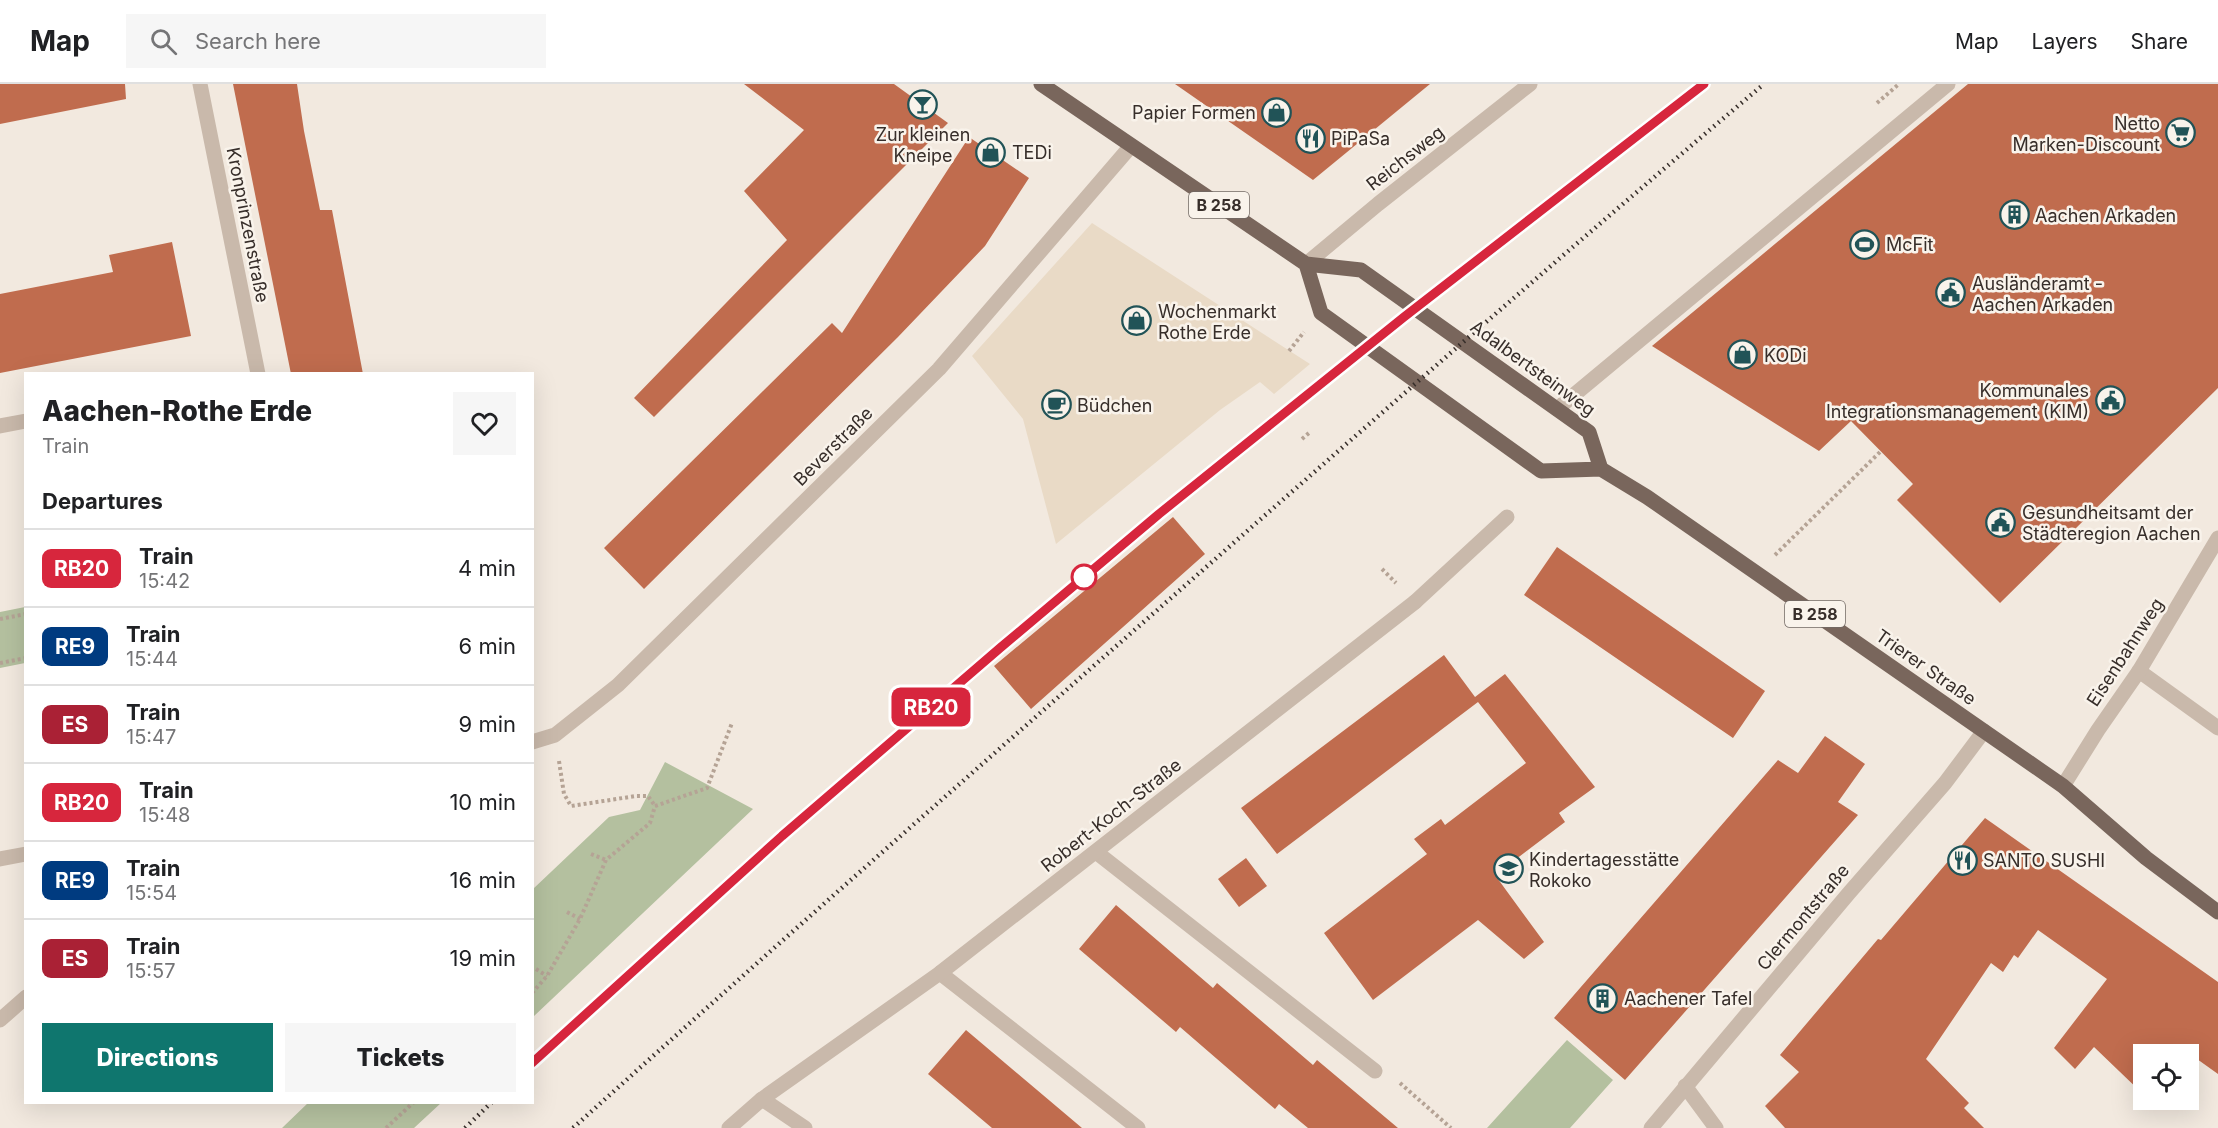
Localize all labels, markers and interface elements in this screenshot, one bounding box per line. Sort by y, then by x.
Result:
search box [126,14,546,68]
text: Map [30,24,90,58]
icon: search [147,25,180,58]
text: Search here [195,28,321,54]
text: Map [1955,29,1999,54]
text: Layers [2032,29,2098,54]
text: Share [2131,29,2188,54]
bar icon: Zur kleinen Kneipe [907,89,939,121]
shop icon: Papier Formen [1261,96,1293,128]
place label: Papier Formen [1132,102,1256,123]
place label: Netto Marken-Discount [2013,113,2160,155]
supermarket icon: Netto Marken-Discount [2165,117,2197,149]
street label: Reichsweg [1362,121,1448,195]
restaurant icon: PiPaSa [1294,122,1326,154]
place label: Zur kleinen Kneipe [876,124,970,166]
place label: PiPaSa [1331,128,1390,149]
shop icon: TEDi [975,136,1007,168]
place label: TEDi [1012,142,1052,163]
street label: Kronprinzenstraße [223,146,273,304]
road number: B 258 [1189,192,1249,218]
building icon: Aachen Arkaden [1998,199,2030,231]
place label: Aachen Arkaden [2035,205,2176,226]
sports icon: McFit [1849,228,1881,260]
place label: McFit [1886,234,1934,255]
place label: Ausländeramt - Aachen Arkaden [1972,273,2113,315]
public building icon: Ausländeramt - Aachen Arkaden [1935,277,1967,309]
place label: Wochenmarkt Rothe Erde [1158,301,1276,343]
shop icon: Wochenmarkt Rothe Erde [1121,305,1153,337]
street label: Adalbertsteinweg [1467,316,1599,420]
shop icon: KODi [1727,339,1759,371]
place label: KODi [1764,345,1807,366]
place label: Kommunales Integrationsmanagement (KIM) [1826,380,2089,422]
public building icon: Kommunales Integrationsmanagement (KIM) [2094,384,2126,416]
cafe icon: Büdchen [1040,389,1072,421]
button: heart [453,392,516,455]
text: Aachen-Rothe Erde [42,394,312,428]
place label: Büdchen [1077,395,1153,416]
street label: Beverstraße [789,402,877,490]
text: Train [42,434,89,458]
text: Departures [42,488,163,514]
place label: Gesundheitsamt der Städteregion Aachen [2022,502,2201,544]
public building icon: Gesundheitsamt der Städteregion Aachen [1985,506,2017,538]
text: Train [139,543,194,569]
text: 4 min [458,555,516,581]
text: RB20 [54,556,109,581]
unlabelled marker [1071,564,1097,590]
text: 15:42 [139,569,190,593]
street label: Eisenbahnweg [2082,594,2168,710]
road number: B 258 [1785,601,1845,627]
text: Train [126,621,181,647]
street label: Trierer Straße [1872,625,1980,709]
text: 6 min [459,633,516,659]
text: RE9 [55,634,95,659]
text: 15:44 [126,647,178,671]
line badge: RB20 [889,688,973,726]
text: RB20 [903,695,959,720]
text: Train [126,699,181,725]
text: 9 min [459,711,516,737]
text: ES [62,712,88,737]
text: 15:47 [126,725,176,749]
street label: Robert-Koch-Straße [1037,754,1185,876]
text: Train [139,777,194,803]
text: 10 min [449,789,516,815]
text: RB20 [54,790,109,815]
text: 15:48 [139,803,190,827]
restaurant icon: SANTO SUSHI [1946,844,1978,876]
place label: Kindertagesstätte Rokoko [1529,849,1679,891]
place label: SANTO SUSHI [1983,850,2105,871]
school or university icon: Kindertagesstätte Rokoko [1492,853,1524,885]
text: Train [126,855,181,881]
street label: Clermontstraße [1753,860,1853,974]
text: 16 min [450,867,516,893]
text: RE9 [55,868,95,893]
text: 15:54 [126,881,177,905]
text: Train [126,933,181,959]
text: 19 min [450,945,516,971]
text: ES [62,946,88,971]
text: 15:57 [126,959,176,983]
building icon: Aachener Tafel [1587,982,1619,1014]
place label: Aachener Tafel [1624,988,1752,1009]
button: Directions [42,1023,273,1092]
button: Tickets [285,1023,516,1092]
map controls [2133,1044,2199,1110]
button: locate [2133,1044,2199,1110]

